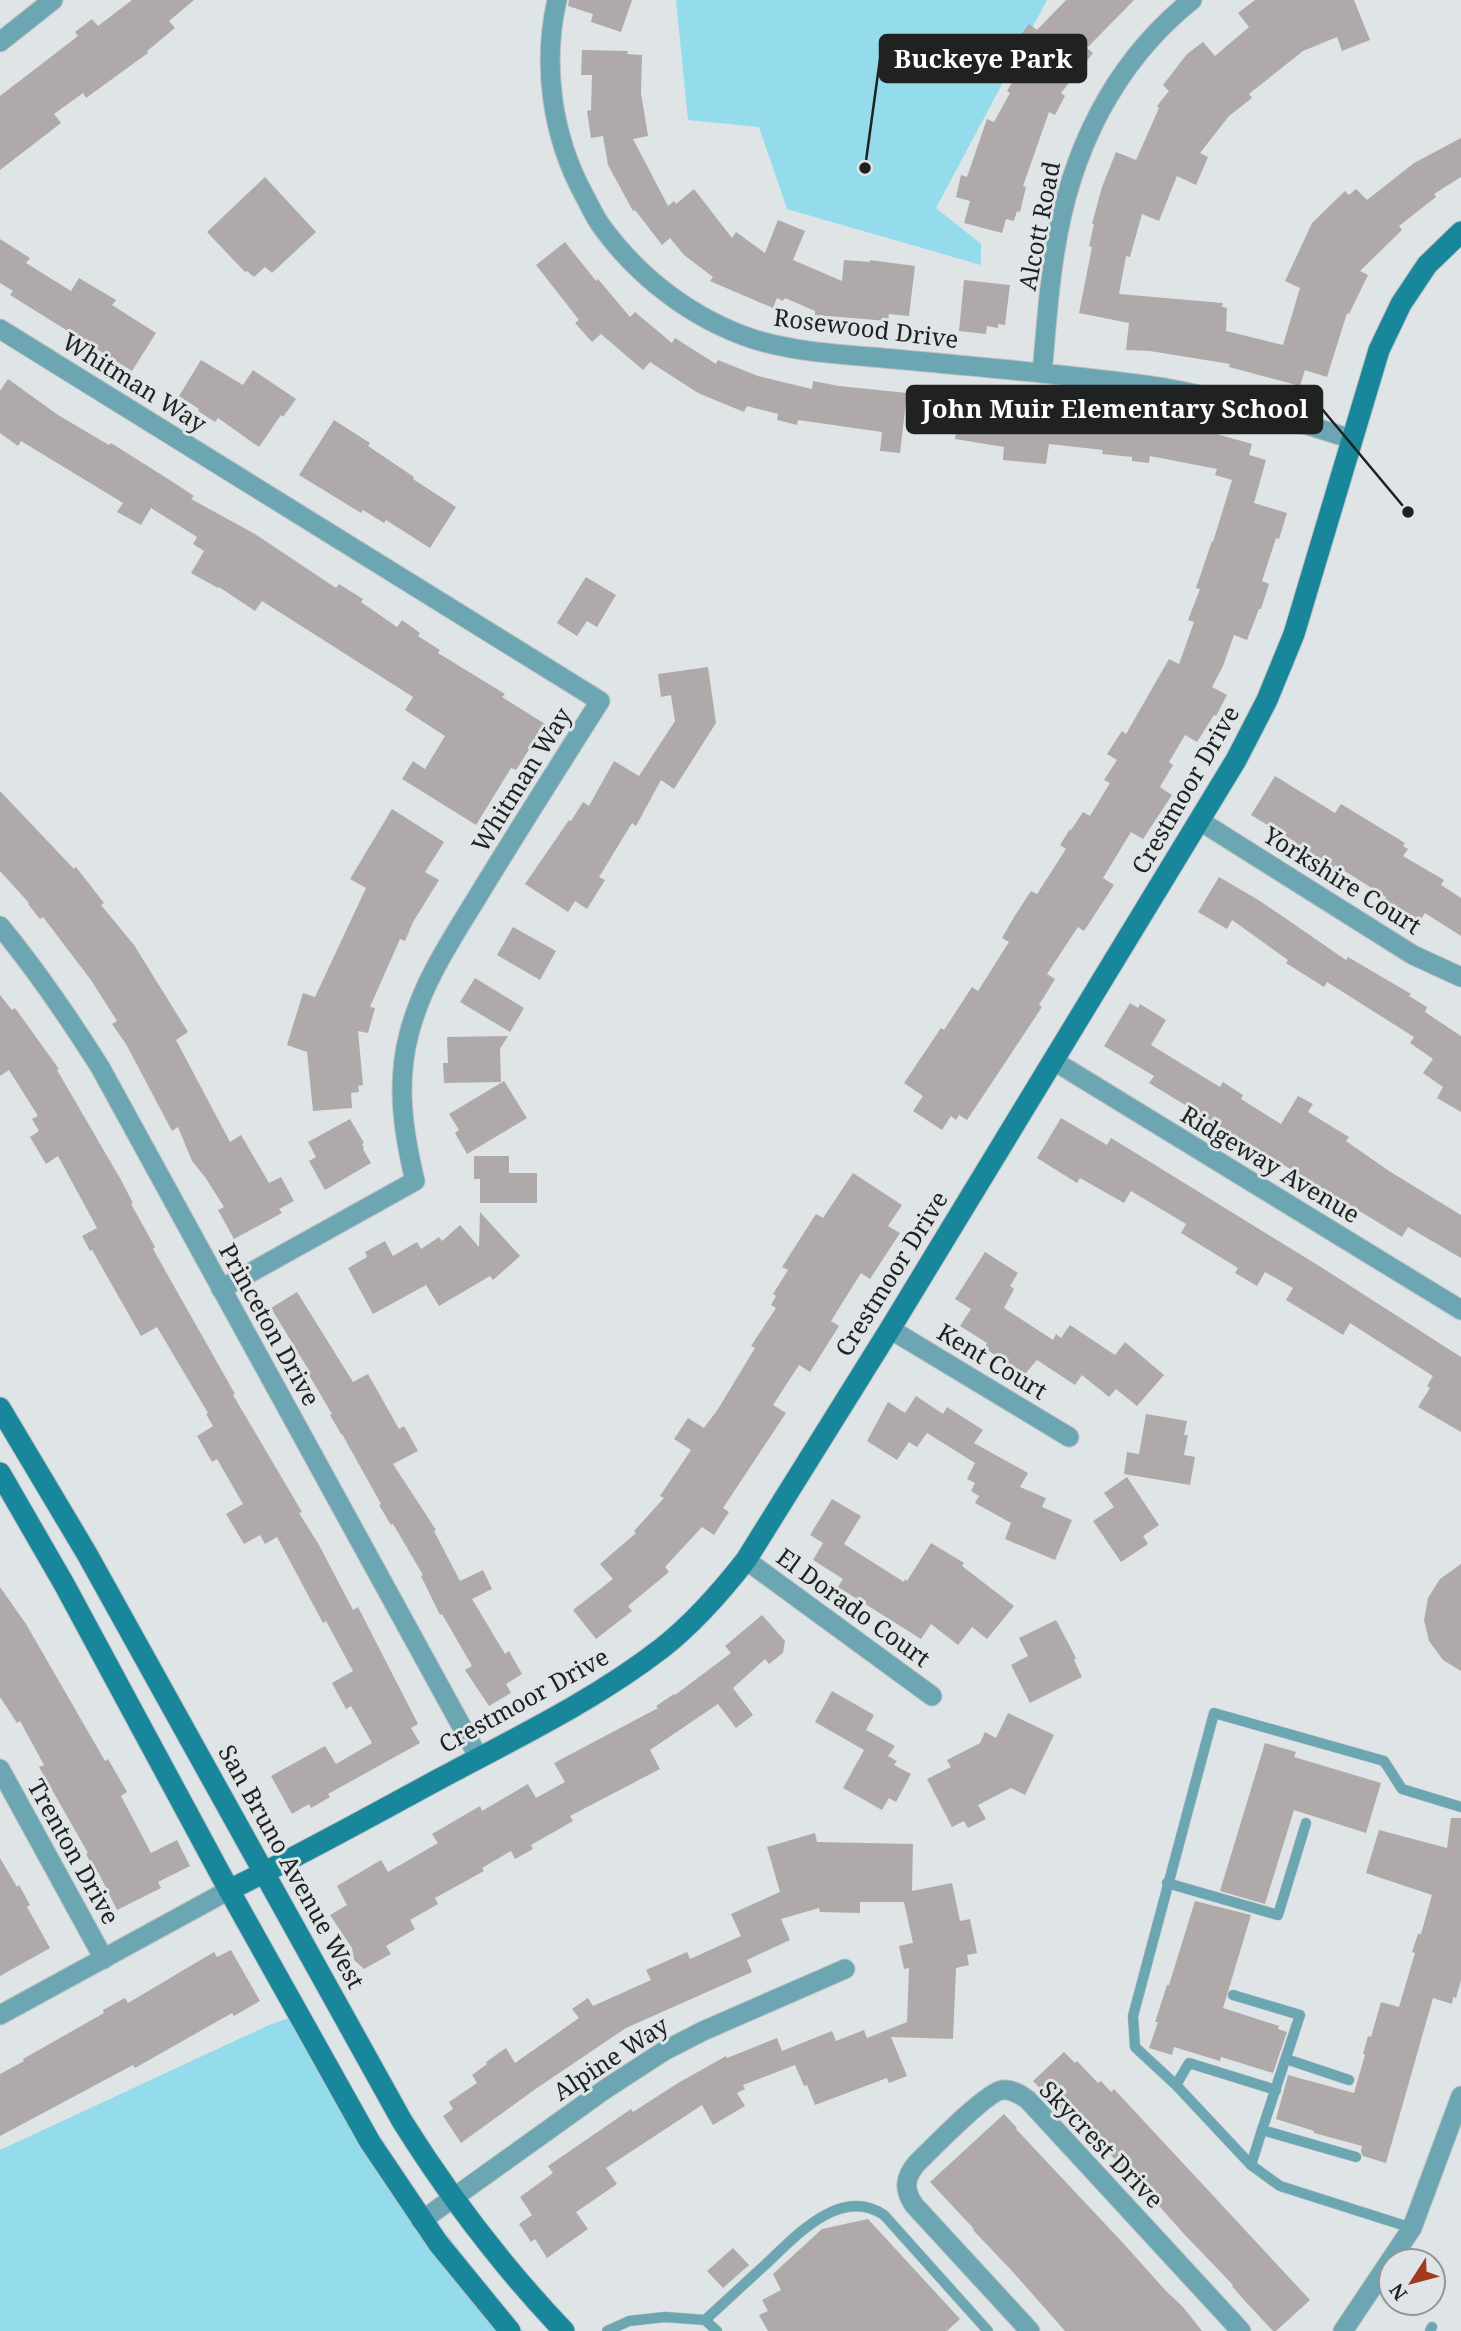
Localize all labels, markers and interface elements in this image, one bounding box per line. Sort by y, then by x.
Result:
callout: Buckeye Park [880,35,1086,82]
text: Buckeye Park [894,40,1073,76]
street label: Alcott Road [1010,158,1067,293]
street label: Rosewood Drive [772,300,960,355]
street label: Whitman Way [56,324,214,440]
callout: John Muir Elementary School [907,386,1322,433]
text: John Muir Elementary School [921,390,1308,426]
street label: Crestmoor Drive [1123,699,1246,879]
street label: Whitman Way [463,700,579,858]
street label: Yorkshire Court [1257,817,1428,941]
street label: Ridgeway Avenue [1175,1097,1366,1230]
street label: Crestmoor Drive [827,1184,955,1362]
street label: Princeton Drive [212,1237,329,1411]
street label: Kent Court [932,1315,1054,1407]
street label: El Dorado Court [770,1540,937,1674]
street label: Crestmoor Drive [433,1639,614,1760]
street label: San Bruno Avenue West [211,1738,373,1994]
street label: Trenton Drive [21,1773,128,1930]
street label: Alpine Way [546,2008,675,2107]
street label: Skycrest Drive [1033,2073,1171,2215]
north arrow [1377,2247,1447,2317]
text: N [1383,2278,1413,2306]

